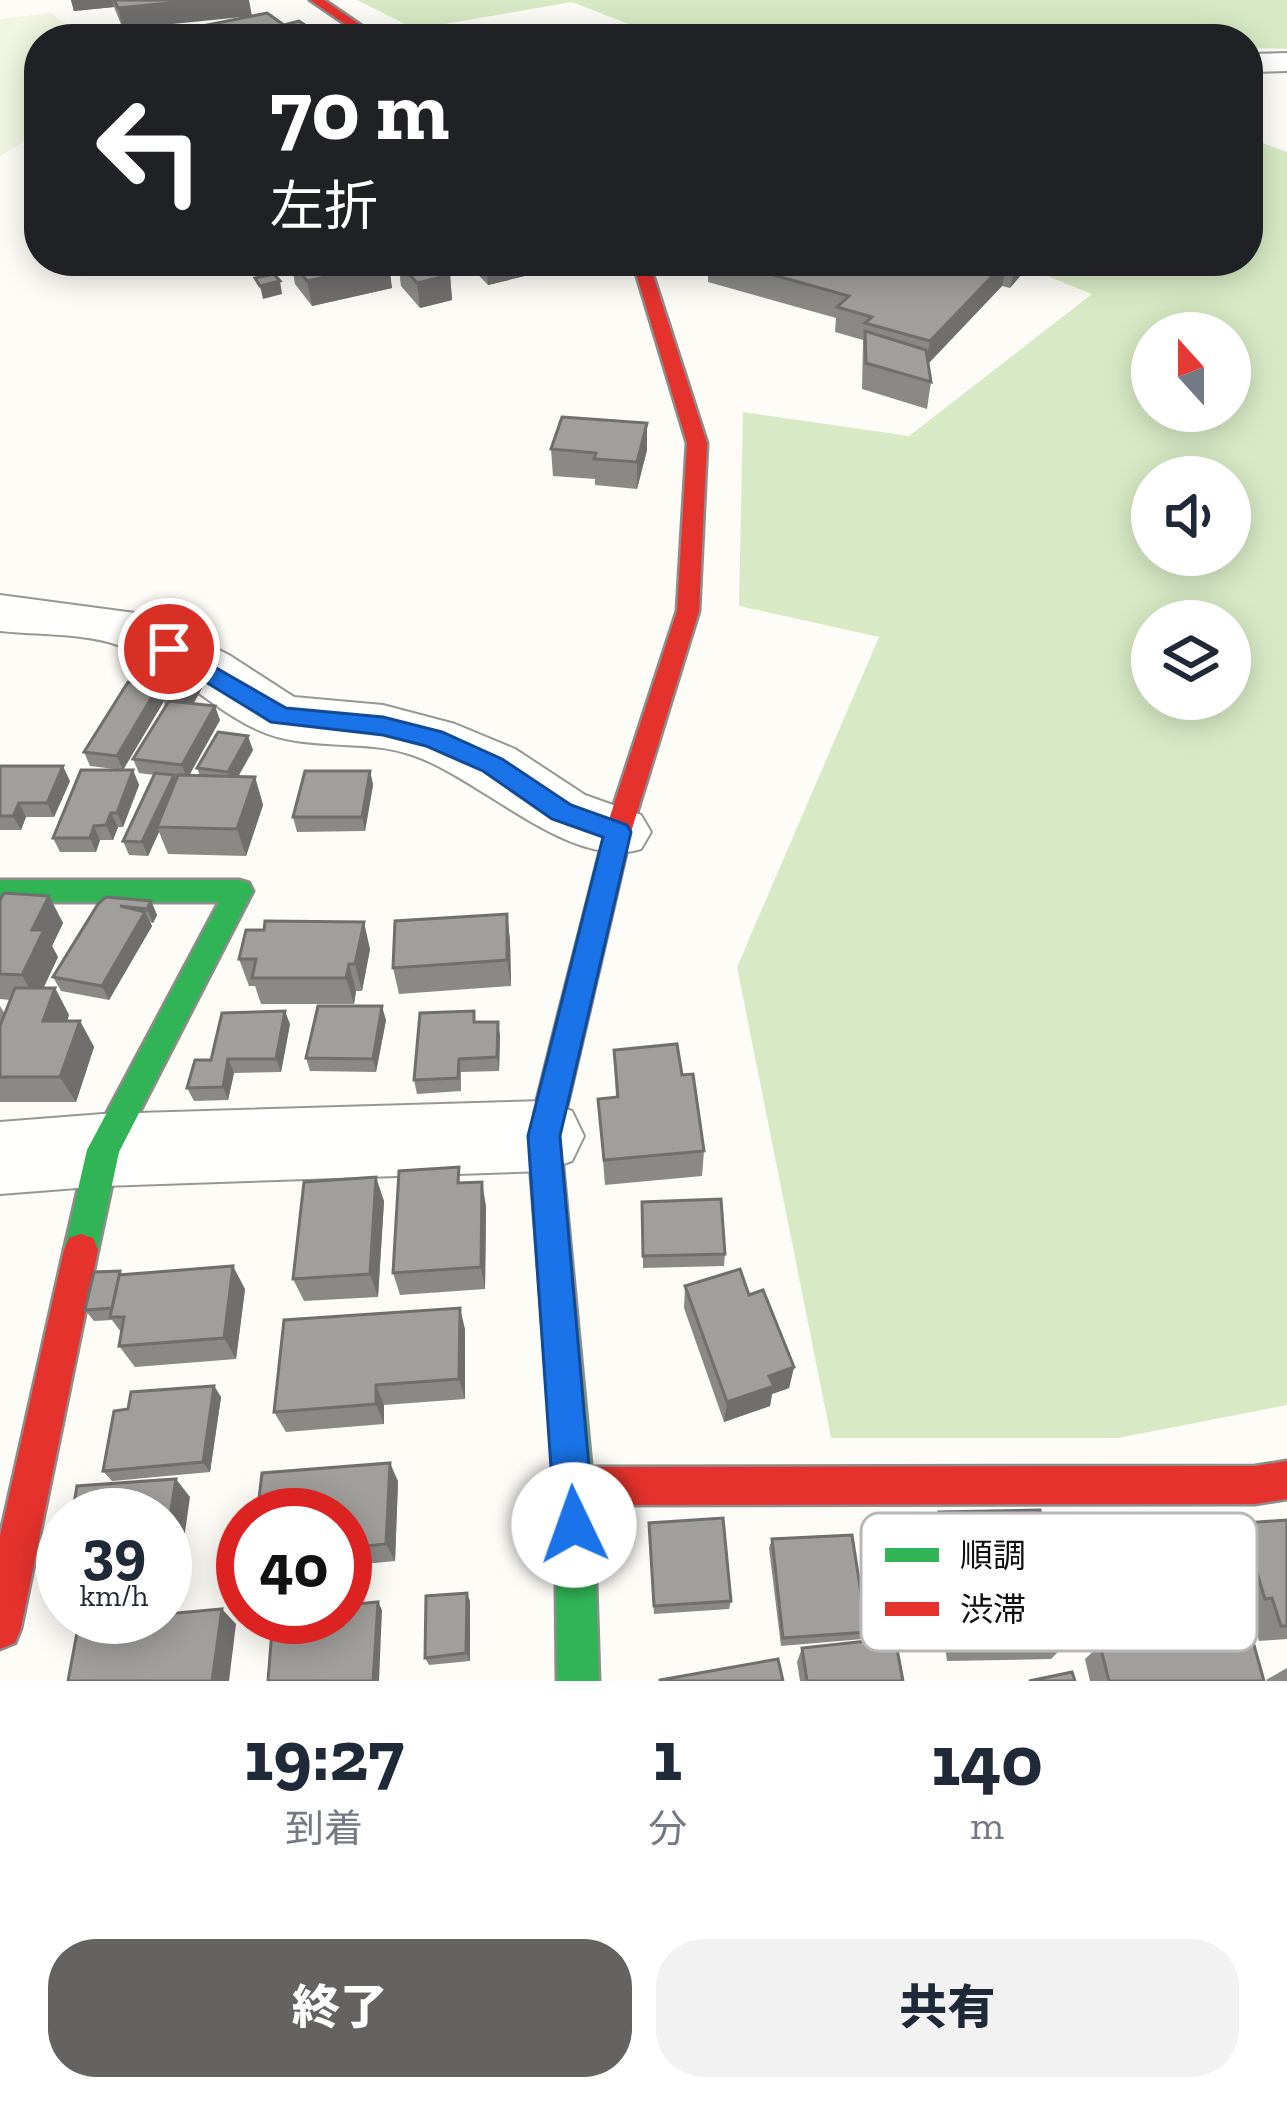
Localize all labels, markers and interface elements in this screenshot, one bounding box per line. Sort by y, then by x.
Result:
text: 70 m [270,60,449,161]
icon: left [72,72,228,228]
text: 左折 [270,174,378,239]
north arrow [1131,312,1251,432]
map controls [1131,312,1251,720]
button: sound [1131,456,1251,576]
pin [118,598,220,700]
button: layers [1131,600,1251,720]
icon: arrive [136,616,202,682]
position arrow [511,1462,637,1588]
speed limit sign: 40 [216,1488,372,1644]
legend [861,1513,1257,1651]
text: 39 [82,1515,146,1587]
text: 順調 [960,1536,1026,1575]
text: km/h [80,1578,148,1614]
text: 渋滞 [960,1590,1026,1629]
text: 19:27 [244,1712,404,1798]
text: 1 [653,1712,682,1798]
text: 140 [931,1717,1043,1803]
text: m [970,1802,1004,1849]
text: 到着 [285,1805,363,1852]
text: 分 [648,1805,687,1852]
button: 終了 [48,1939,632,2077]
button: 共有 [656,1939,1239,2077]

